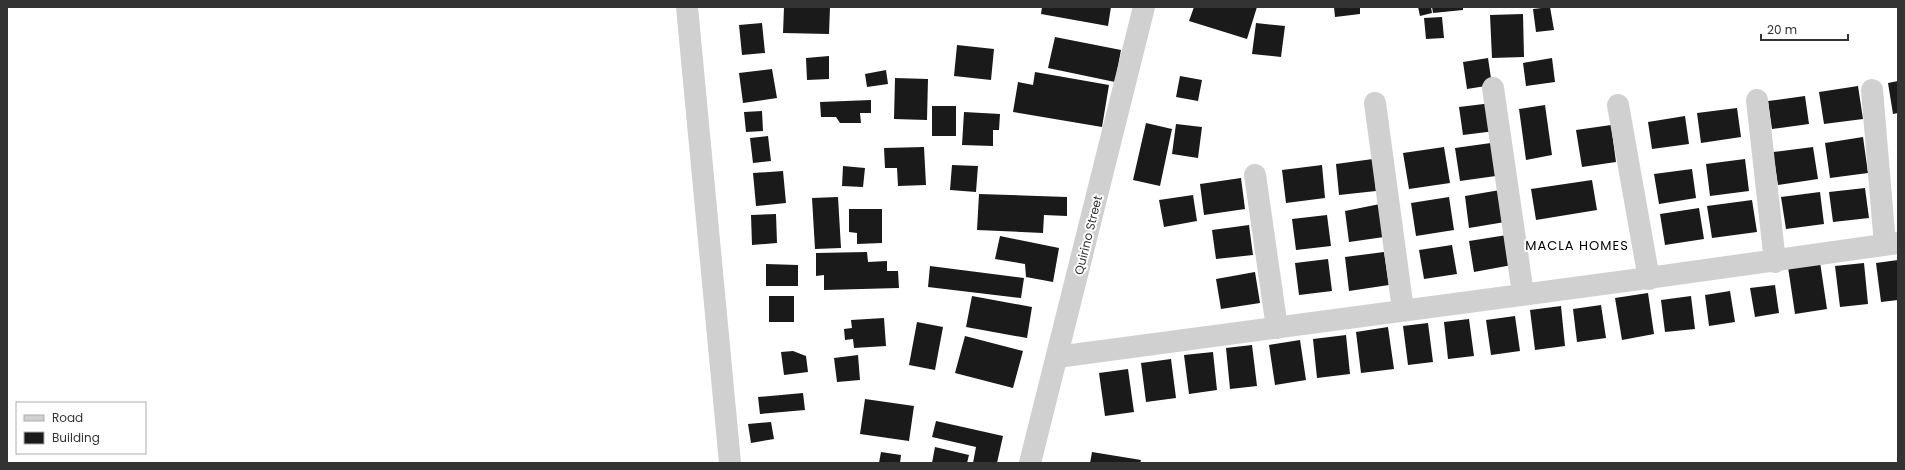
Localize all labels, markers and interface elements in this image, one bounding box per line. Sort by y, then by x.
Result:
scale bar [1761,16,1848,42]
text: 20 m [1767,21,1797,38]
street label: Quirino Street [1070,194,1106,276]
district label: MACLA HOMES [1525,236,1629,255]
legend [16,402,146,454]
text: Road [52,409,83,426]
text: Building [52,429,100,446]

